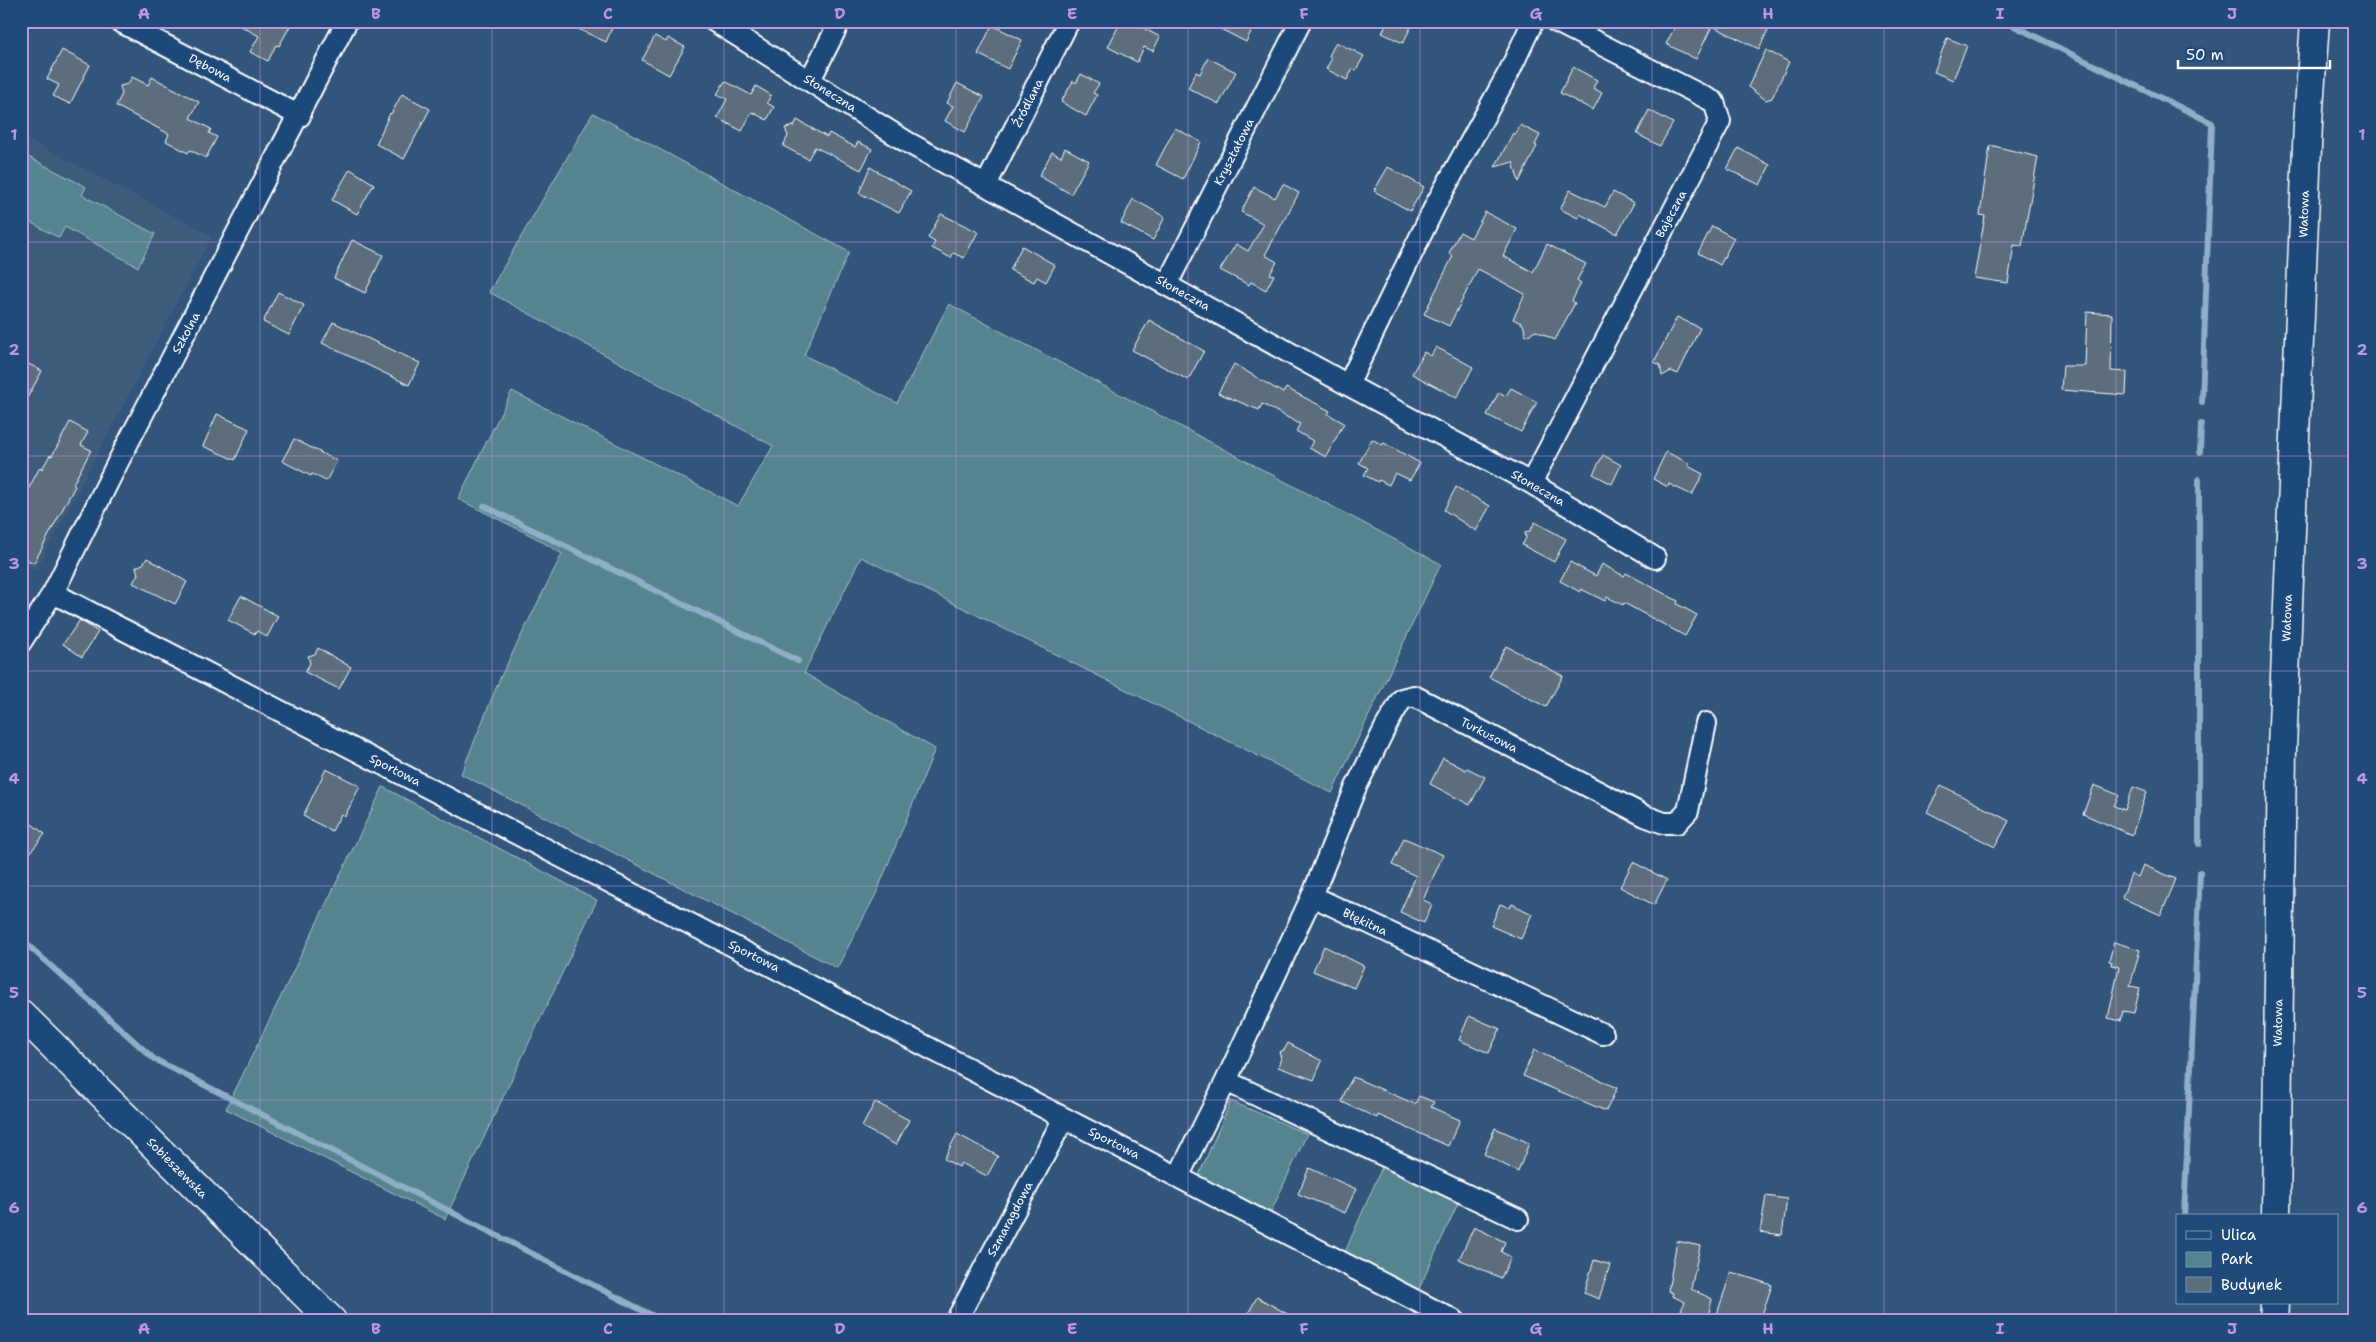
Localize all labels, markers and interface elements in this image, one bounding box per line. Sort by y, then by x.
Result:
text: A [138,3,150,24]
text: B [371,3,381,24]
text: C [603,3,613,24]
text: D [834,3,846,24]
text: E [1067,3,1077,24]
text: F [1299,3,1309,24]
text: G [1530,3,1543,24]
text: H [1762,3,1774,24]
text: I [1996,3,2005,24]
text: J [2227,3,2237,24]
scale bar [2178,38,2331,70]
text: 50 m [2186,45,2224,65]
street label: Dębowa [186,50,235,86]
street label: Słoneczna [801,70,860,116]
street label: Źródlana [1009,75,1047,130]
street label: Kryształowa [1210,115,1258,188]
text: 1 [10,124,18,145]
text: 1 [2358,124,2366,145]
street label: Bajeczna [1652,187,1690,241]
street label: Wałowa [2295,190,2313,238]
street label: Słoneczna [1153,272,1213,315]
street label: Szkolna [168,309,204,357]
text: 2 [8,339,20,360]
text: 2 [2356,339,2368,360]
street label: Słoneczna [1508,466,1568,510]
text: 3 [8,553,20,574]
text: 3 [2356,553,2368,574]
street label: Wałowa [2278,594,2296,642]
street label: Turkusowa [1458,714,1521,756]
street label: Sportowa [367,750,424,790]
text: 4 [8,768,20,789]
text: 4 [2356,768,2368,789]
street label: Błękitna [1340,905,1390,940]
street label: Sportowa [726,936,783,976]
text: 5 [9,982,19,1003]
text: 5 [2357,982,2367,1003]
street label: Wałowa [2270,999,2286,1047]
street label: Sportowa [1086,1123,1143,1163]
street label: Sobieszewska [143,1134,211,1202]
street label: Szmaragdowa [984,1178,1037,1259]
text: 6 [8,1197,20,1218]
text: 6 [2356,1197,2368,1218]
legend [2176,1214,2338,1304]
text: Ulica [2221,1225,2257,1245]
text: Park [2221,1249,2253,1269]
text: Budynek [2221,1275,2282,1295]
text: A [138,1318,150,1339]
text: B [371,1318,381,1339]
text: C [603,1318,613,1339]
text: D [834,1318,846,1339]
text: E [1067,1318,1077,1339]
text: F [1299,1318,1309,1339]
text: G [1530,1318,1543,1339]
text: H [1762,1318,1774,1339]
text: I [1996,1318,2005,1339]
text: J [2227,1318,2237,1339]

